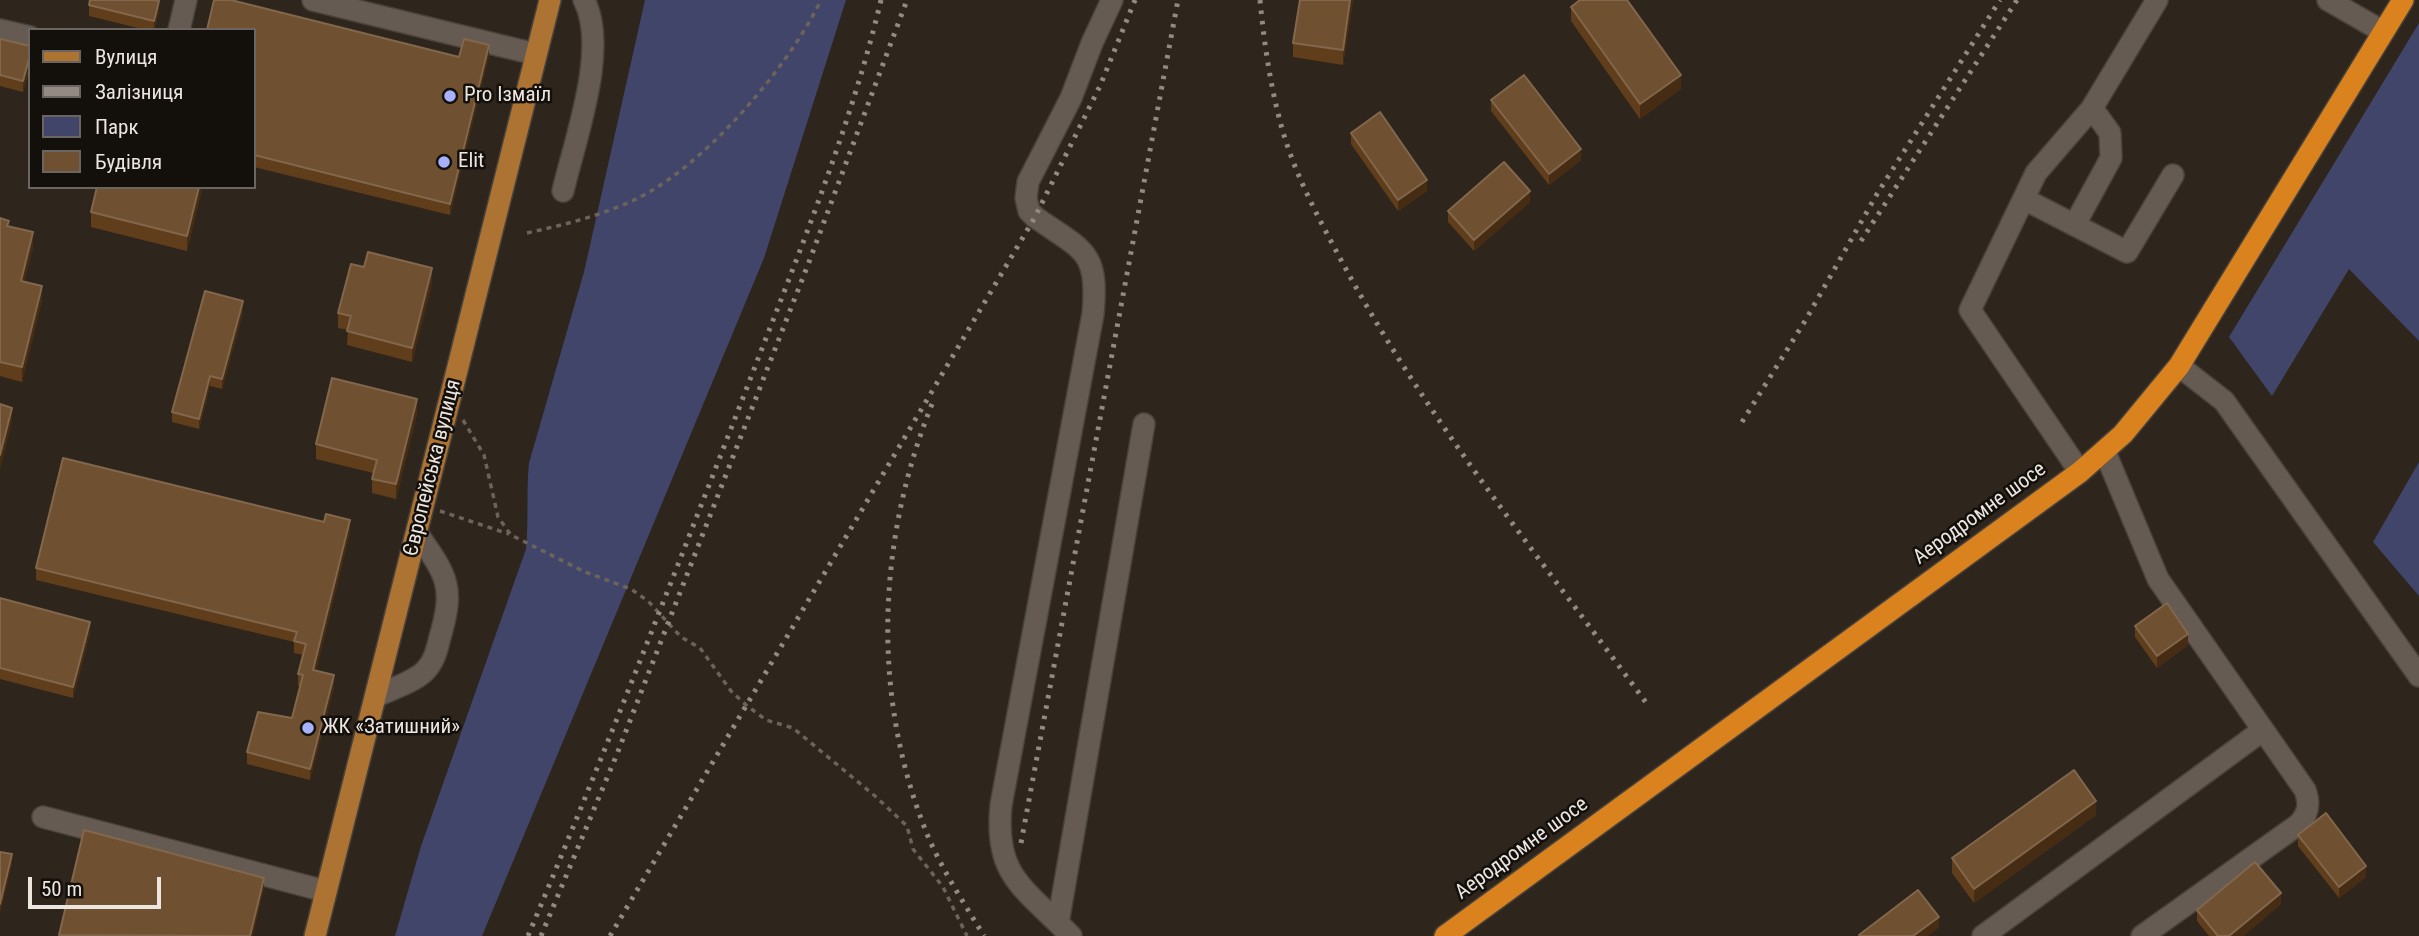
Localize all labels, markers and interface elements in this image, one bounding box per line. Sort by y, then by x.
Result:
legend [28,28,256,189]
text: Вулиця [95,45,157,69]
text: Залізниця [95,80,184,104]
place label: Pro Ізмаїл [464,83,551,109]
marker: Pro Ізмаїл [442,88,458,104]
text: Парк [95,115,139,139]
place label: Elit [458,149,484,175]
text: Будівля [95,150,162,174]
marker: Elit [436,154,452,170]
street label: Європейська вулиця [399,377,467,559]
street label: Аеродромне шосе [1909,457,2051,571]
place label: ЖК «Затишний» [322,715,460,741]
marker: ЖК «Затишний» [300,720,316,736]
street label: Аеродромне шосе [1451,792,1593,906]
scale bar [32,862,164,906]
text: 50 m [41,877,82,901]

